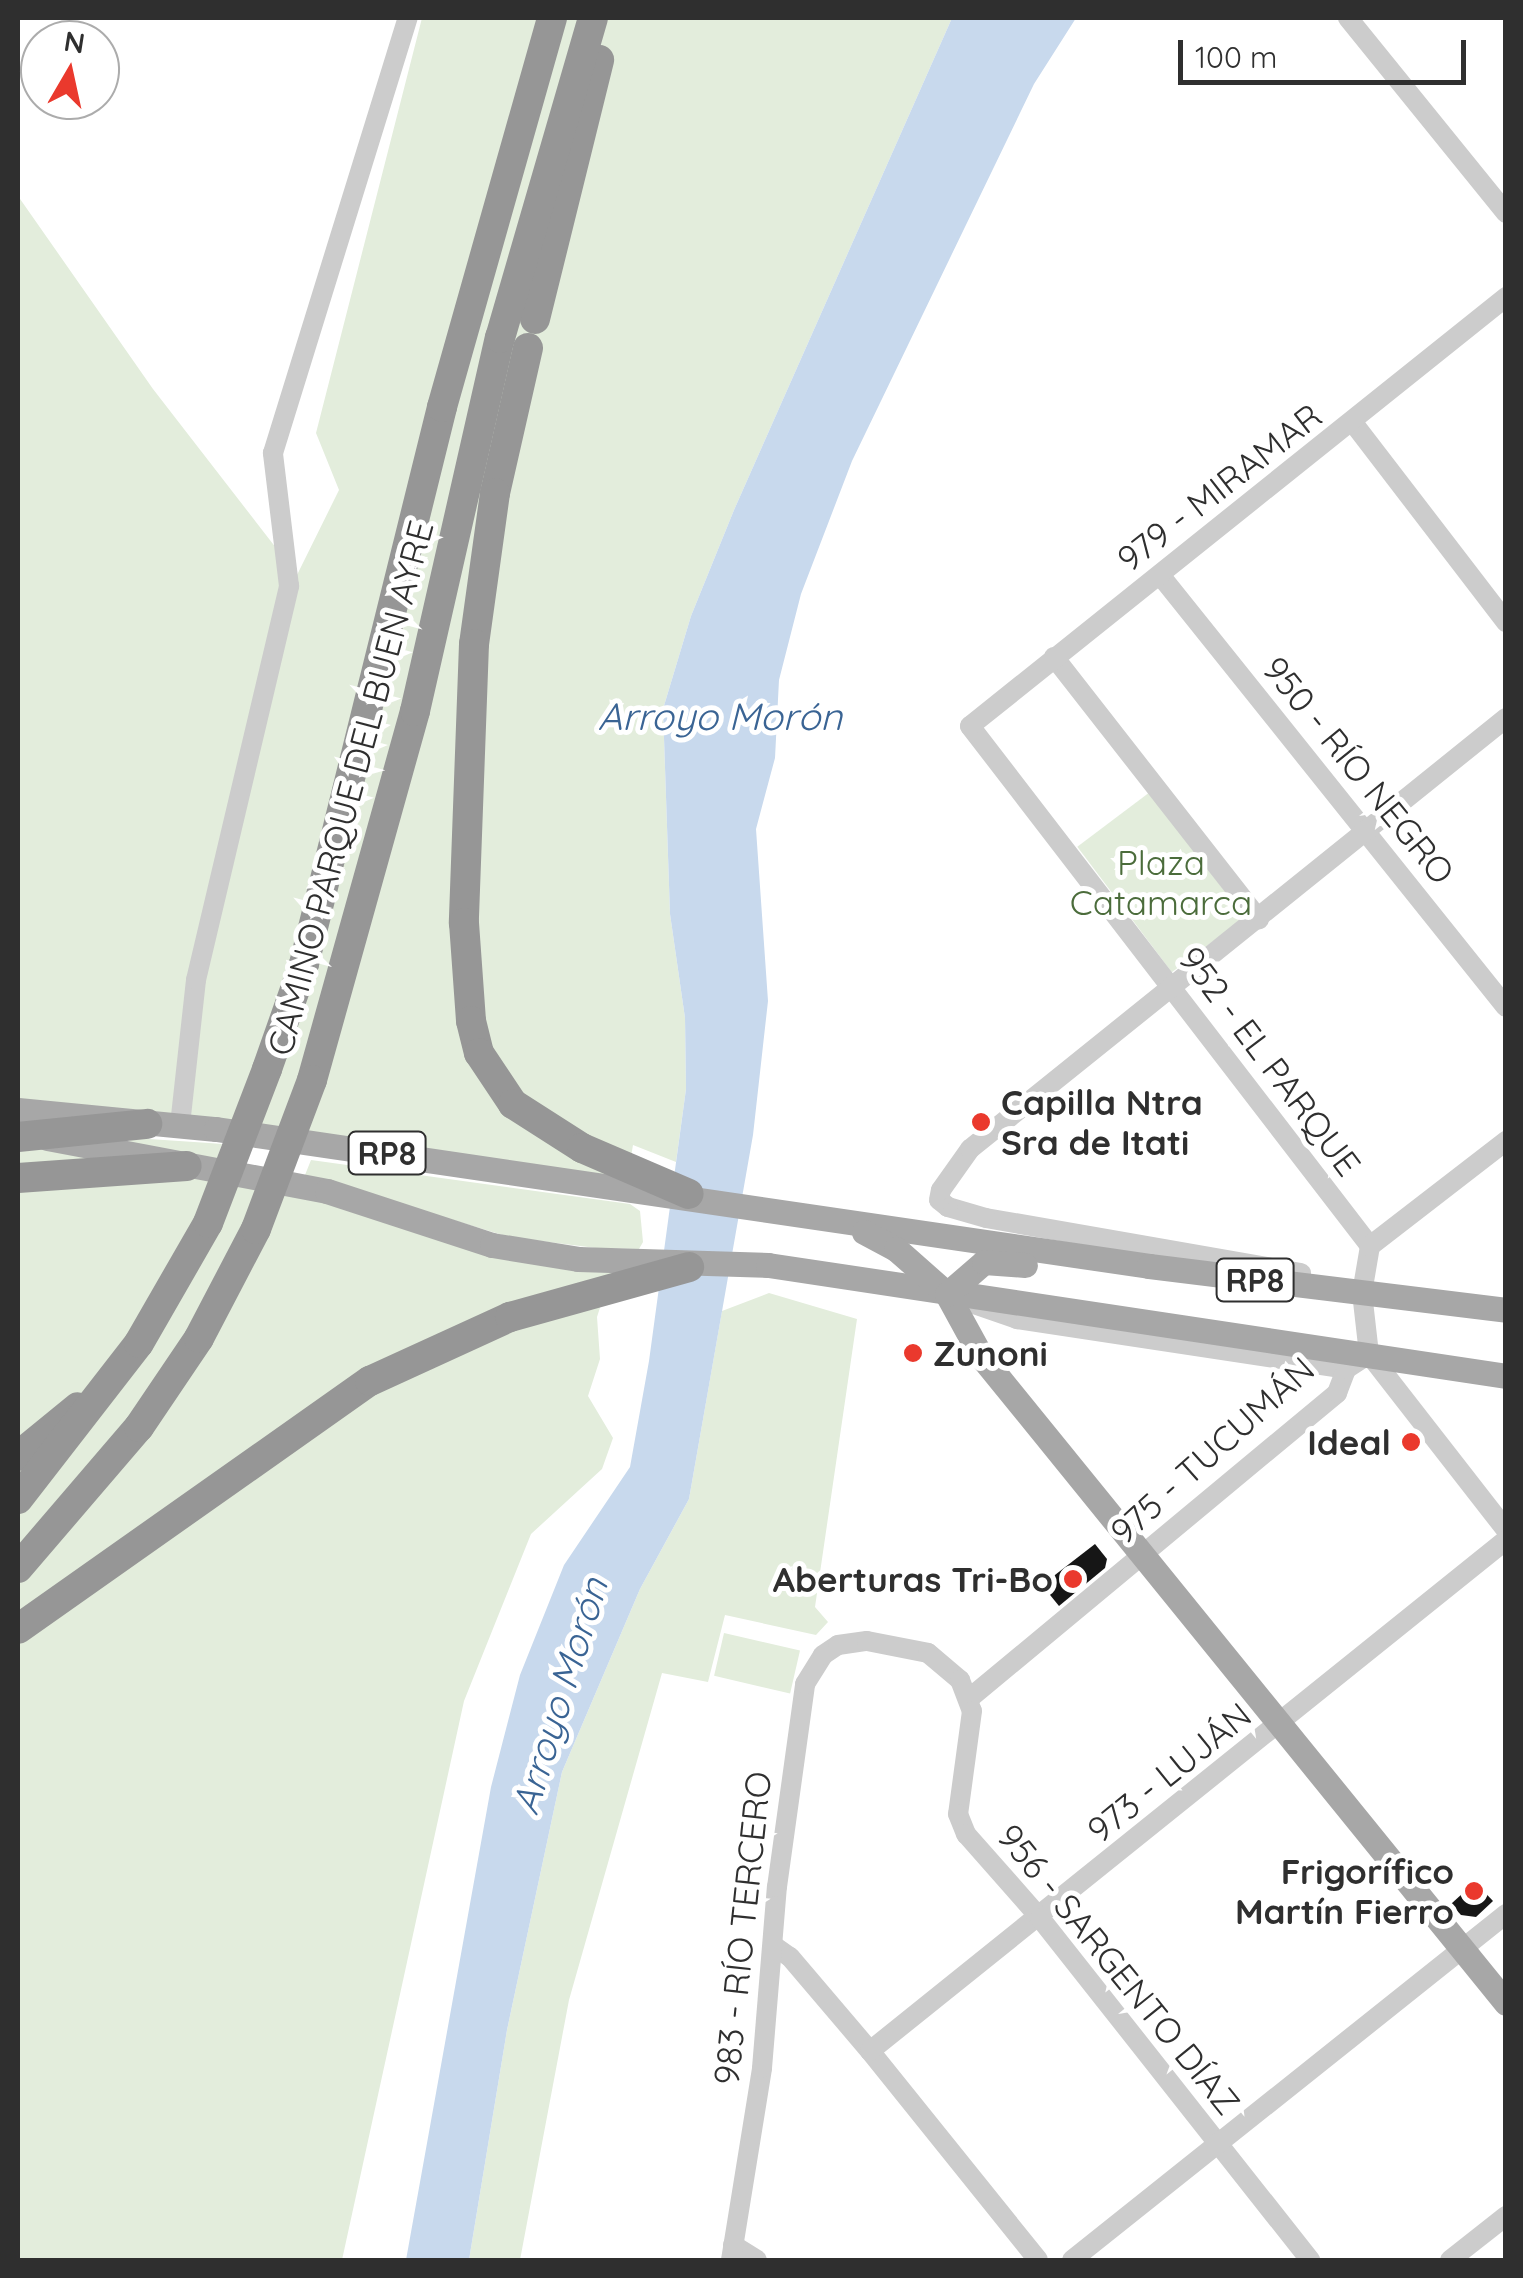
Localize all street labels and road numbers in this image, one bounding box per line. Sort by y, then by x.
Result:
street label: 979 - MIRAMAR [1109,394,1329,580]
street label: CAMINO PARQUE DEL BUEN AYRE [258,516,442,1060]
street label: 950 - RÍO NEGRO [1254,648,1464,892]
street label: 952 - EL PARQUE [1170,938,1370,1184]
road number: RP8 [347,1126,427,1180]
road number: RP8 [1215,1253,1295,1307]
street label: 975 - TUCUMÁN [1102,1348,1322,1552]
street label: 973 - LUJÁN [1079,1693,1259,1851]
street label: 983 - RÍO TERCERO [705,1769,779,2087]
street label: 956 - SARGENTO DÍAZ [989,1815,1249,2123]

